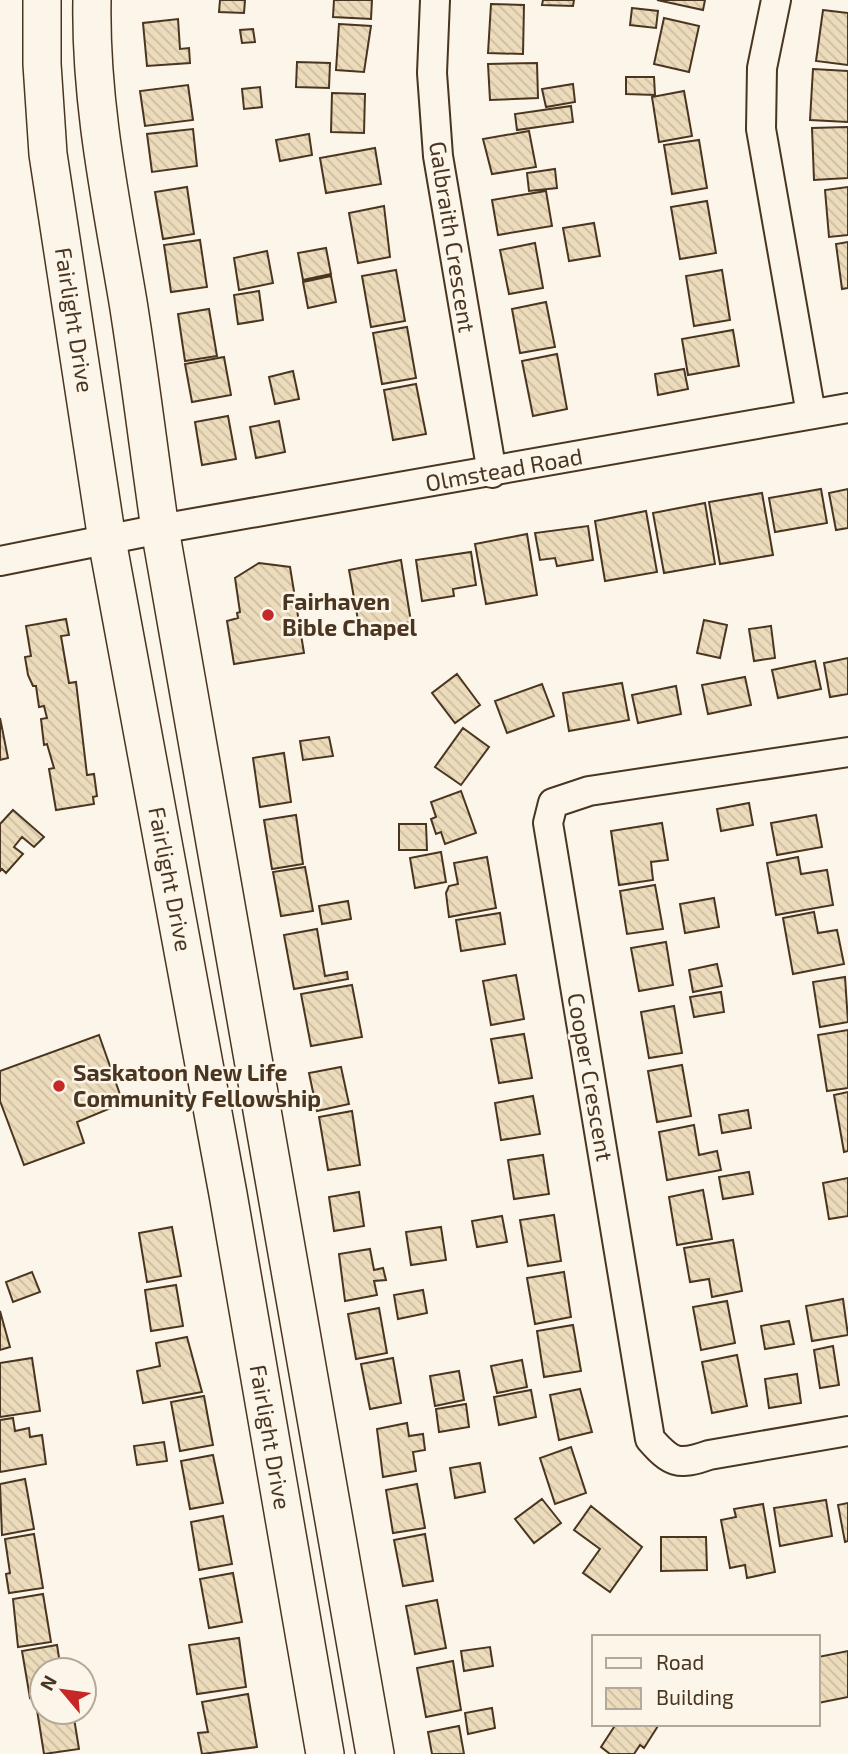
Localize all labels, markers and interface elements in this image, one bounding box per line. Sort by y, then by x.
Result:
street label: Galbraith Crescent [424,139,482,335]
street label: Fairlight Drive [50,245,100,394]
street label: Olmstead Road [423,441,585,497]
place label: Fairhaven Bible Chapel [282,587,417,641]
marker: Fairhaven Bible Chapel [260,607,276,623]
street label: Fairlight Drive [143,804,199,953]
street label: Cooper Crescent [562,990,620,1163]
place label: Saskatoon New Life Community Fellowship [73,1058,321,1112]
marker: Saskatoon New Life Community Fellowship [51,1078,67,1094]
street label: Fairlight Drive [244,1362,298,1511]
legend [592,1635,820,1726]
text: Road [656,1649,704,1674]
north arrow [28,1656,98,1726]
text: N [34,1671,61,1694]
text: Building [656,1684,734,1709]

